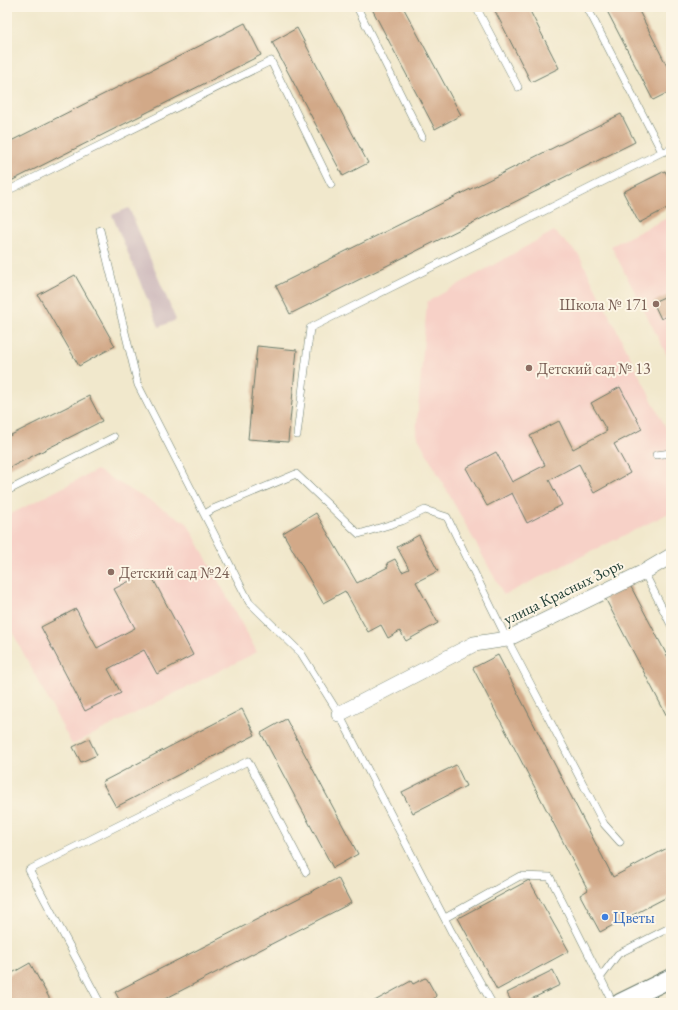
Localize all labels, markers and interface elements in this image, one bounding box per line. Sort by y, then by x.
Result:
place label: Школа № 171 [559,294,648,315]
marker: Школа № 171 [651,299,661,309]
place label: Детский сад № 13 [537,358,651,379]
marker: Детский сад № 13 [524,363,534,373]
street label: улица Красных Зорь [500,553,627,630]
place label: Детский сад №24 [119,562,230,583]
marker: Детский сад №24 [106,567,116,577]
place label: Цветы [613,907,655,928]
marker: Цветы [600,912,610,922]

